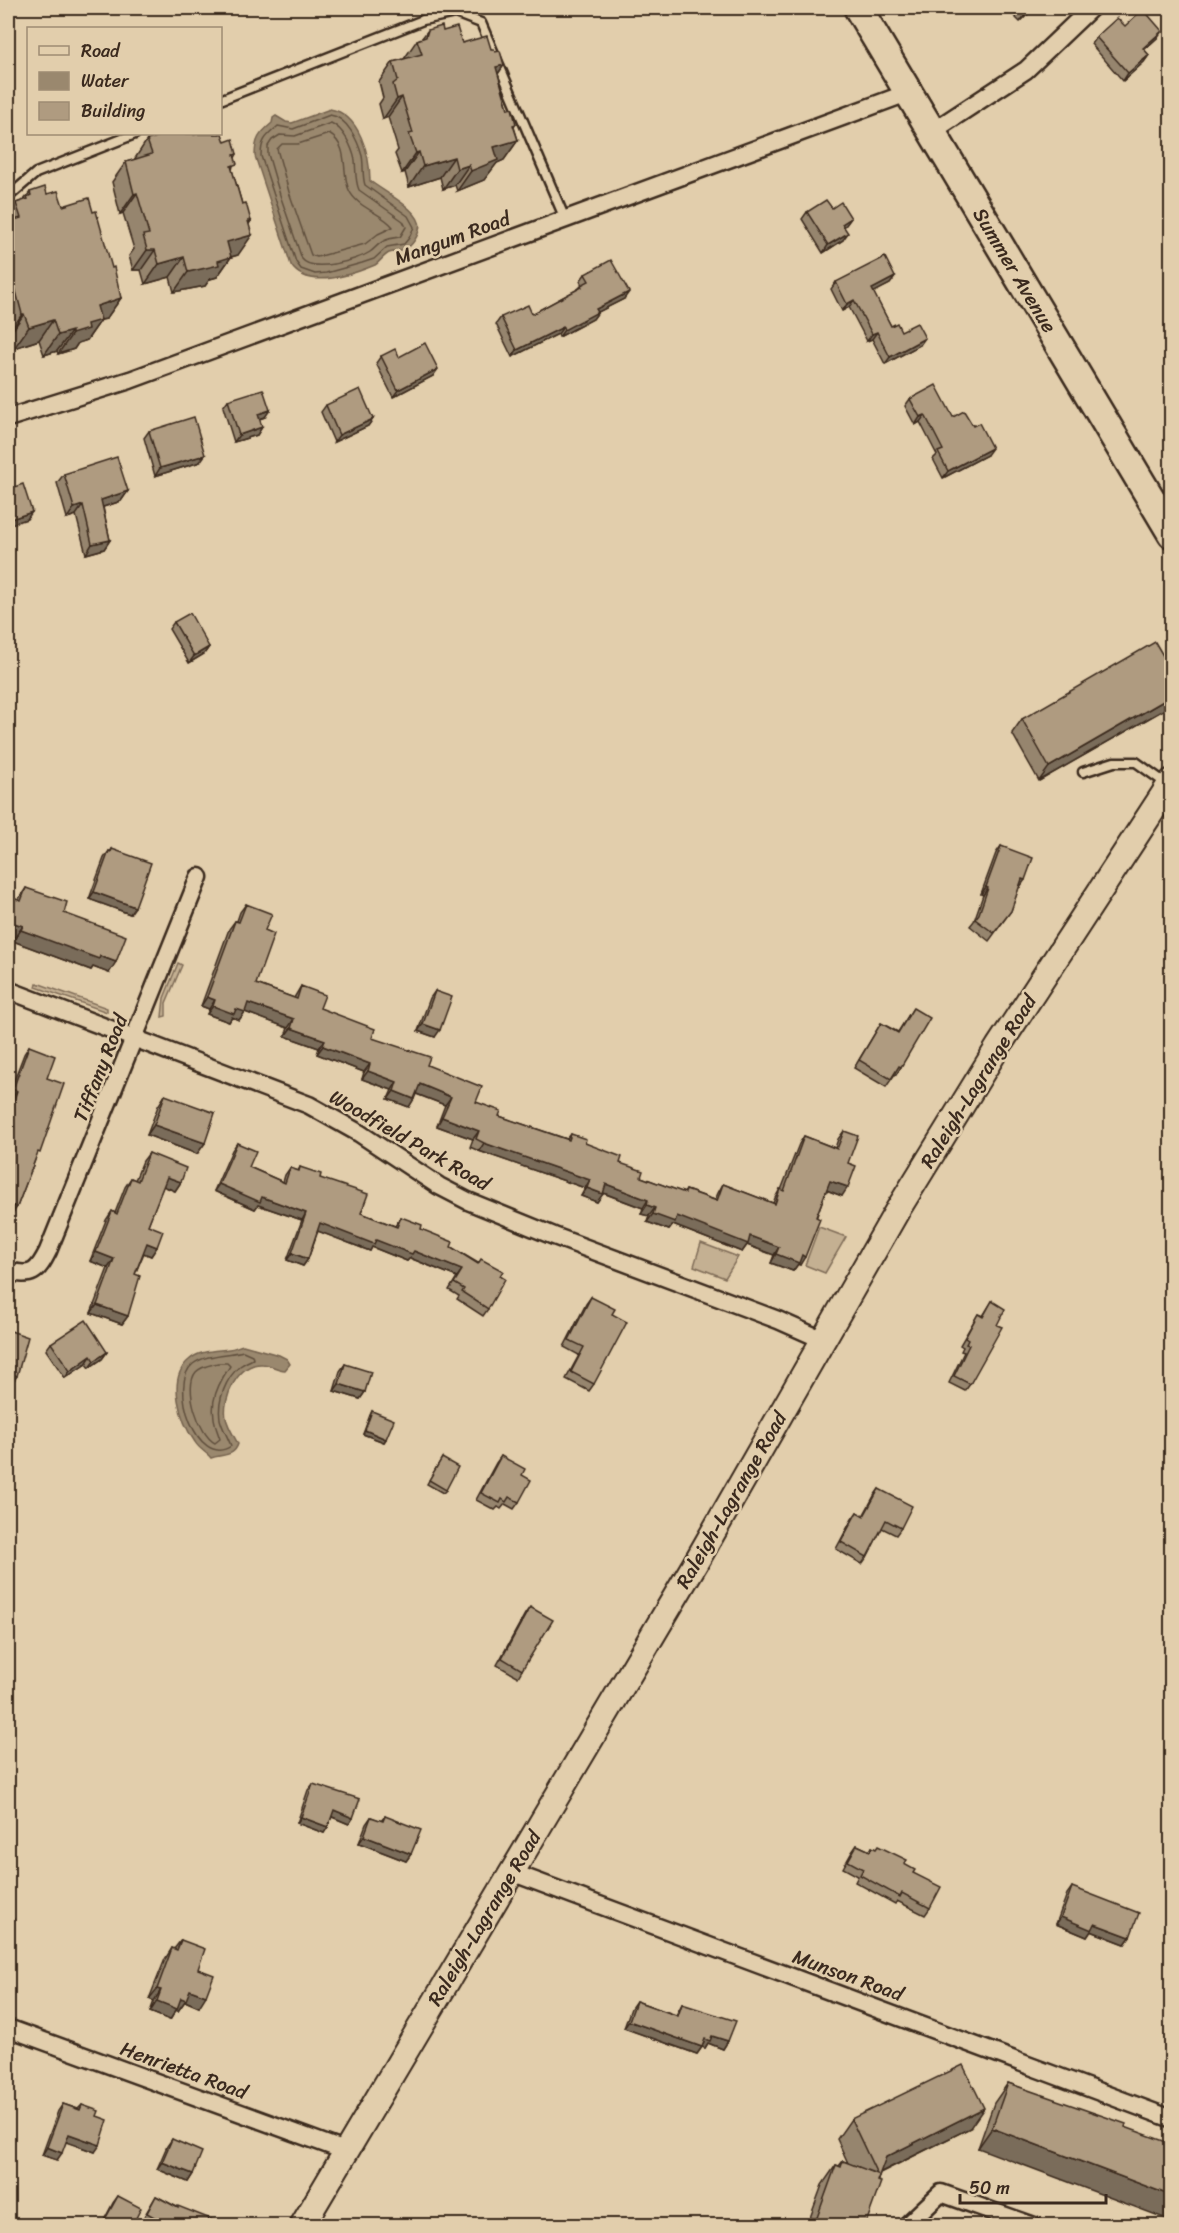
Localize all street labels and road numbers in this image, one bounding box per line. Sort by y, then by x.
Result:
street label: Mangum Road [389,201,516,276]
street label: Summer Avenue [963,201,1066,340]
street label: Raleigh-Lagrange Road [911,986,1047,1175]
street label: Tiffany Road [63,1008,138,1127]
street label: Woodfield Park Road [323,1080,498,1202]
street label: Raleigh-Lagrange Road [666,1404,797,1596]
street label: Raleigh-Lagrange Road [418,1822,552,2013]
street label: Munson Road [787,1939,910,2012]
street label: Henrietta Road [115,2031,254,2110]

